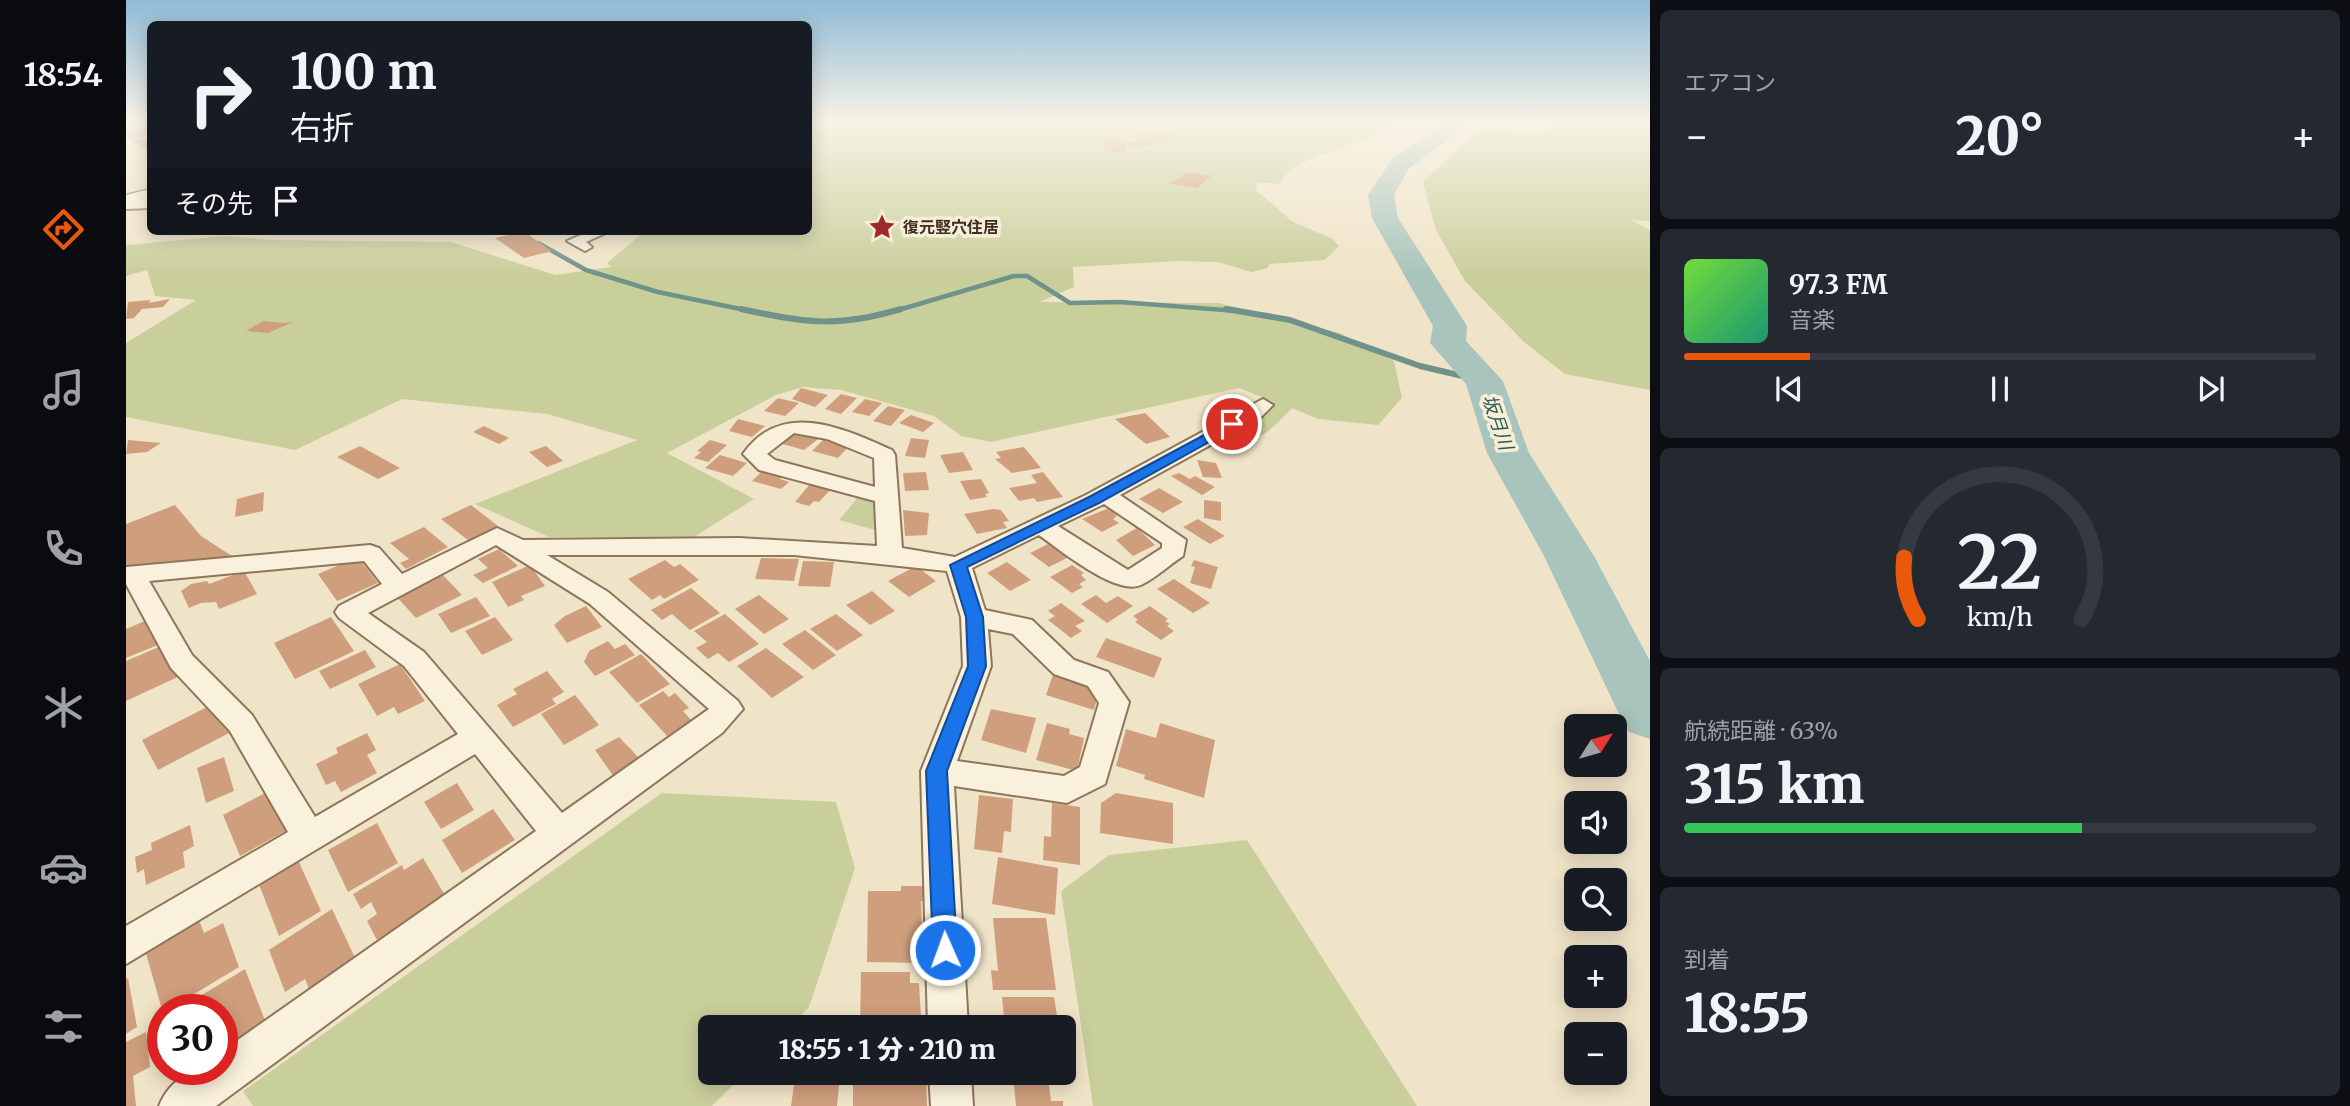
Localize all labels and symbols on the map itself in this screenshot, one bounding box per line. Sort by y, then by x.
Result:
place icon: 復元竪穴住居 [867,212,897,242]
place label: 復元竪穴住居 [903,217,999,237]
water label: 坂月川 [1477,391,1519,455]
pin [1202,394,1262,454]
north arrow [1564,714,1628,777]
position arrow [908,913,982,987]
speed limit sign: 30 [147,994,238,1085]

